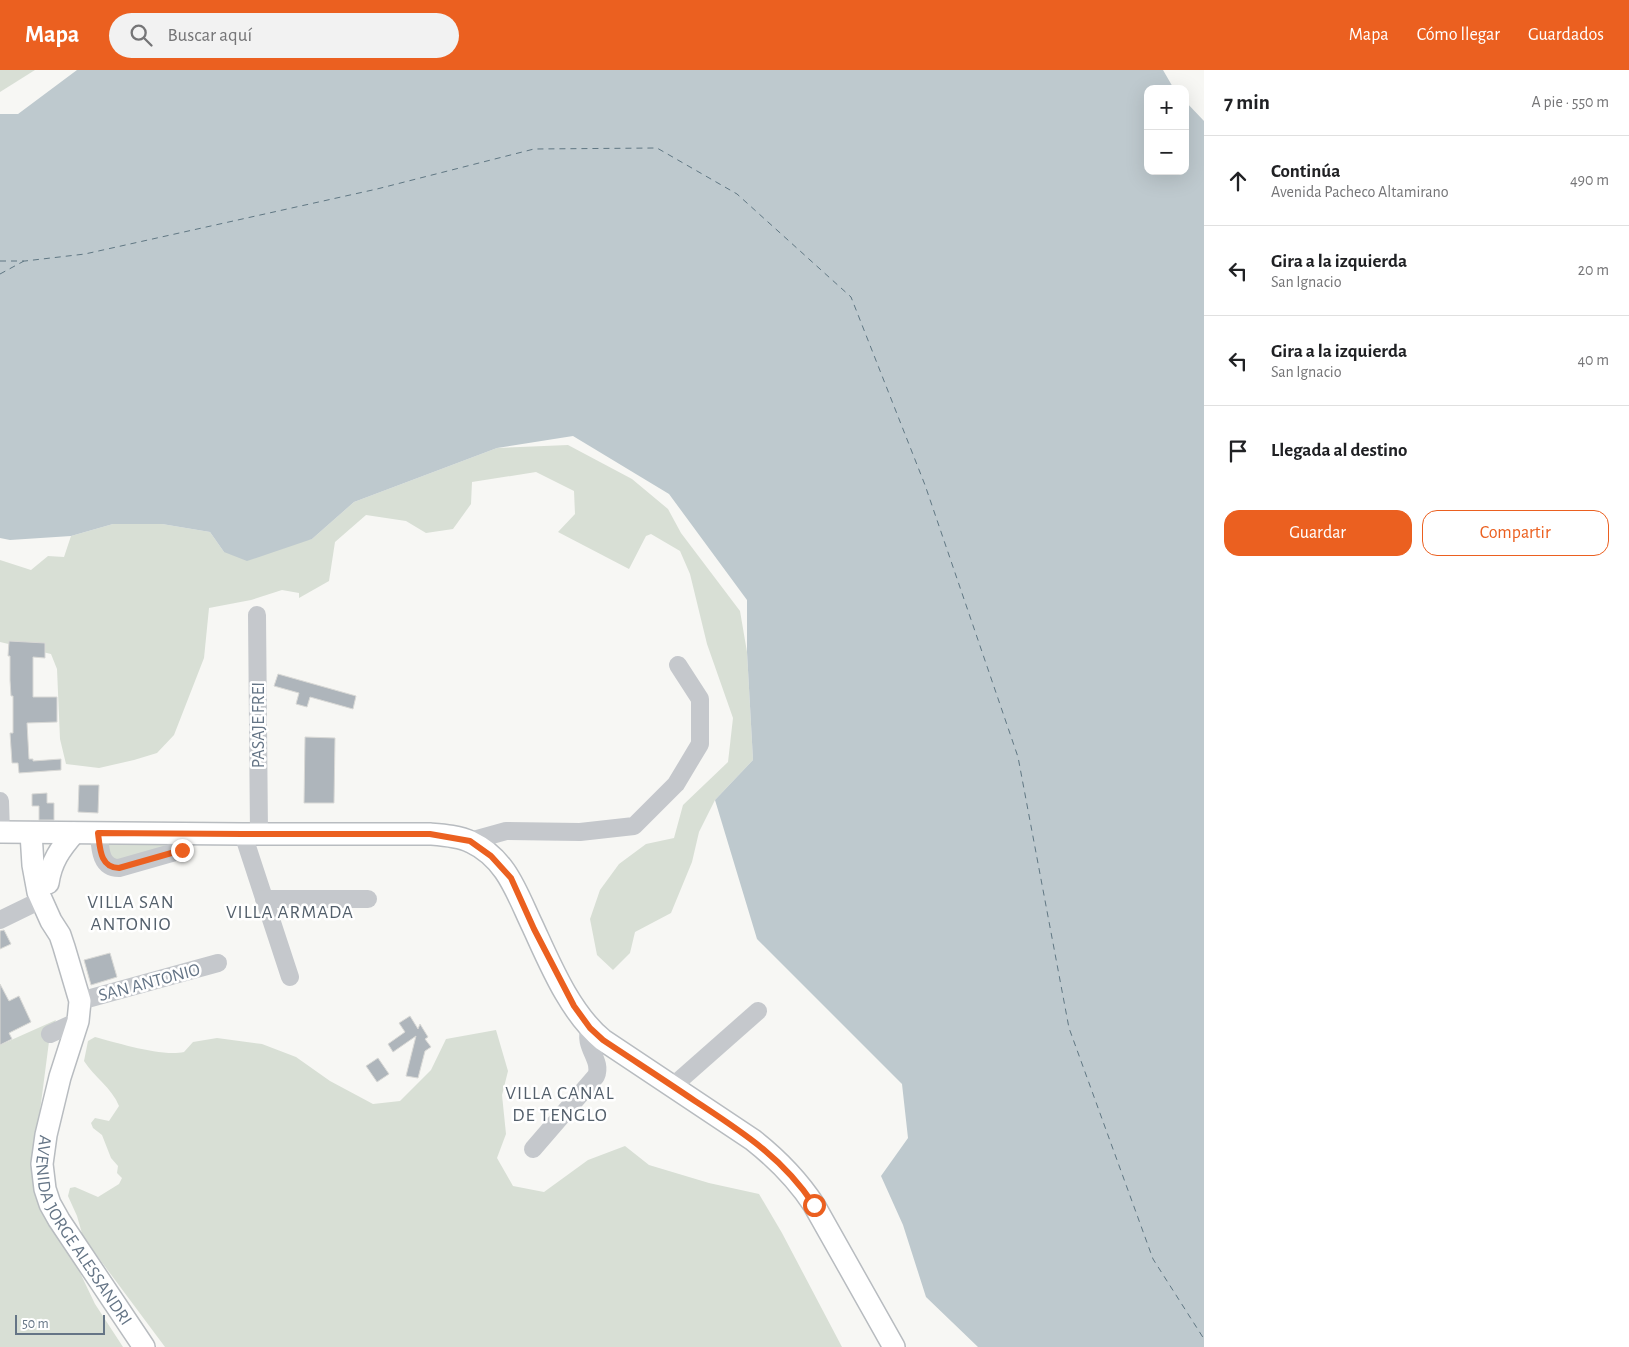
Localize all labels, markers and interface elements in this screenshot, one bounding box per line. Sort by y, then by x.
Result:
search box [109,13,459,58]
icon: search [127,21,155,49]
text: Mapa [25,23,79,47]
text: Buscar aquí [167,26,252,45]
text: Mapa [1349,26,1389,44]
text: Cómo llegar [1417,26,1500,44]
text: Guardados [1528,26,1604,44]
map controls [1144,85,1189,175]
button: + [1144,85,1189,130]
text: 7 min [1224,92,1270,113]
text: A pie · 550 m [1532,94,1609,110]
button: − [1144,130,1189,175]
text: Continúa [1271,162,1340,181]
icon: ahead [1224,167,1252,195]
text: 490 m [1570,172,1609,188]
text: Avenida Pacheco Altamirano [1271,184,1449,200]
text: Gira a la izquierda [1271,252,1407,271]
icon: left [1224,257,1252,285]
text: 20 m [1578,262,1609,278]
text: San Ignacio [1271,274,1342,290]
text: Gira a la izquierda [1271,342,1407,361]
icon: left [1224,347,1252,375]
text: 40 m [1577,352,1609,368]
text: San Ignacio [1271,364,1342,380]
icon: arrive [1224,437,1252,465]
text: Llegada al destino [1271,441,1408,460]
button: Guardar [1224,510,1412,556]
button: Compartir [1422,510,1609,556]
street label: PASAJE FREI [250,682,268,768]
route end [171,839,194,862]
district label: VILLA SAN ANTONIO [87,893,175,934]
district label: VILLA ARMADA [226,903,354,922]
street label: SAN ANTONIO [97,961,202,1005]
district label: VILLA CANAL DE TENGLO [505,1084,615,1125]
street label: AVENIDA JORGE ALESSANDRI [32,1134,135,1329]
route start [803,1194,826,1217]
scale bar [15,1312,105,1335]
text: 50 m [22,1317,49,1331]

